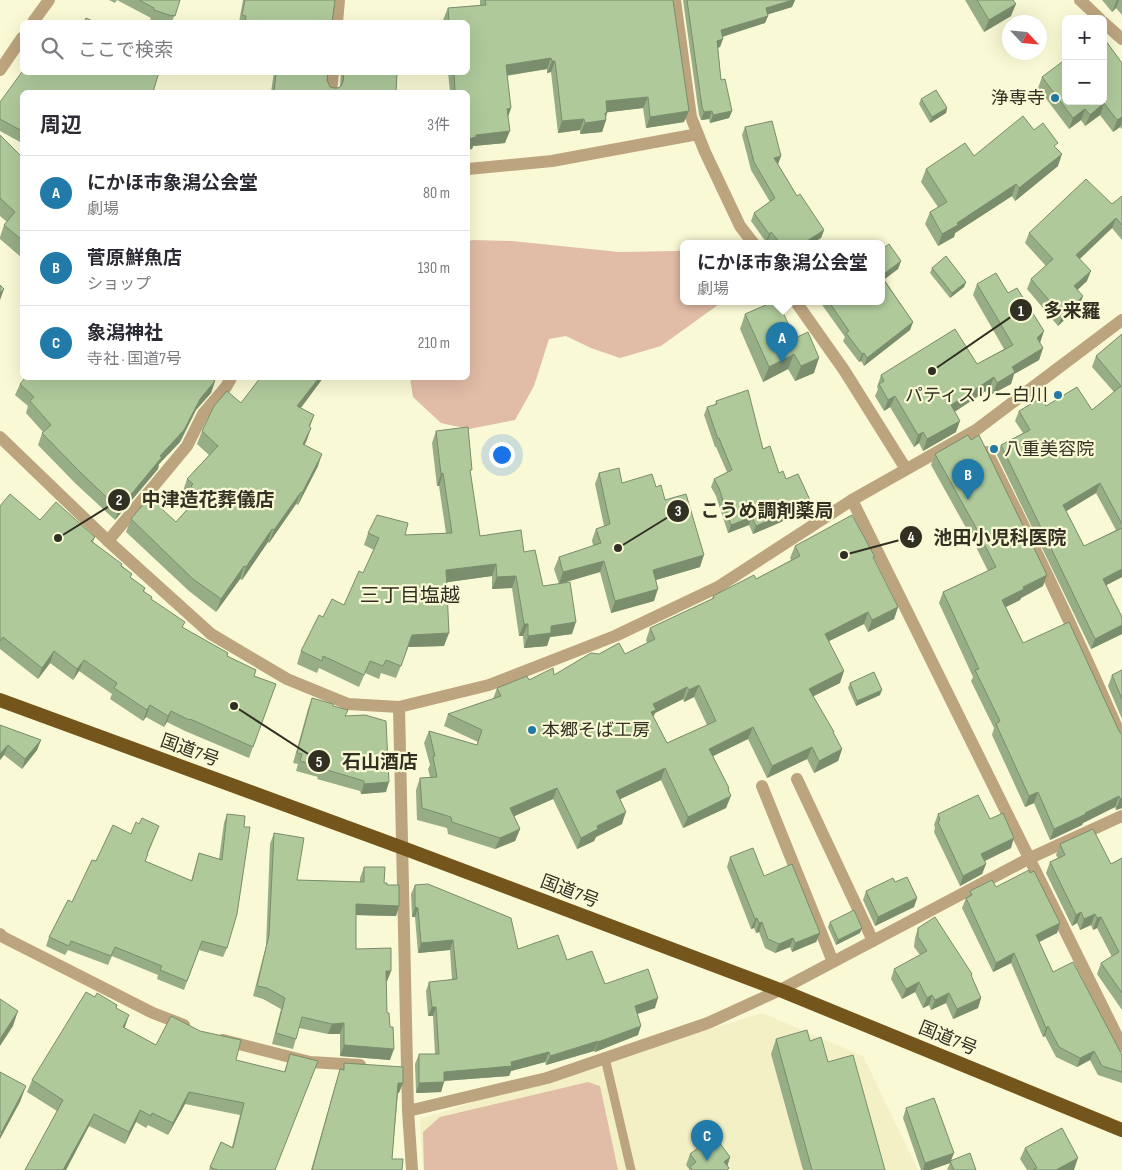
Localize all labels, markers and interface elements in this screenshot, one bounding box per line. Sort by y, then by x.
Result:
north arrow [1002,15,1047,60]
map controls [1062,15,1107,105]
button: + [1062,15,1107,60]
search box [20,20,470,75]
icon: search [38,34,66,62]
text: ここで検索 [78,39,173,62]
button: − [1062,60,1107,105]
place label: 浄専寺 [991,88,1045,109]
marker: 浄専寺 [1049,92,1061,104]
text: 周辺 [40,113,82,138]
text: 3件 [427,116,450,135]
text: にかほ市象潟公会堂 [87,172,258,195]
text: A [52,184,60,203]
text: 80 m [423,184,450,203]
text: 劇場 [87,200,119,219]
popup [680,240,885,305]
text: 菅原鮮魚店 [87,247,182,270]
text: にかほ市象潟公会堂 [697,252,868,275]
text: B [52,259,60,278]
text: 130 m [418,259,450,278]
text: ショップ [87,275,151,294]
text: 劇場 [697,280,729,299]
callout: 多来羅 [1008,293,1110,327]
text: 多来羅 [1043,300,1101,323]
text: 1 [1018,302,1024,321]
text: 象潟神社 [87,322,163,345]
pin: A [766,322,798,363]
text: C [52,334,60,353]
text: 210 m [418,334,450,353]
text: 寺社 · 国道7号 [87,350,182,369]
place label: パティスリー白川 [905,385,1048,406]
marker: パティスリー白川 [1052,389,1064,401]
place label: 八重美容院 [1004,439,1094,460]
your location [489,442,515,468]
marker: 八重美容院 [988,443,1000,455]
pin: B [952,459,984,500]
callout: 中津造花葬儀店 [107,483,285,517]
text: 中津造花葬儀店 [141,489,275,512]
text: 2 [116,491,122,510]
callout: こうめ調剤薬局 [666,494,844,528]
text: こうめ調剤薬局 [700,500,834,523]
text: 3 [675,502,682,521]
callout: 池田小児科医院 [899,520,1077,554]
text: 池田小児科医院 [933,527,1067,550]
text: 4 [908,528,915,547]
district label: 三丁目塩越 [360,584,460,608]
place label: 本郷そば工房 [542,720,650,741]
marker: 本郷そば工房 [526,724,538,736]
street label: 国道7号 [157,730,222,771]
callout: 石山酒店 [307,744,428,778]
text: 石山酒店 [342,751,418,774]
text: 5 [316,753,323,772]
street label: 国道7号 [537,871,602,912]
street label: 国道7号 [916,1017,980,1060]
pin: C [691,1120,723,1161]

